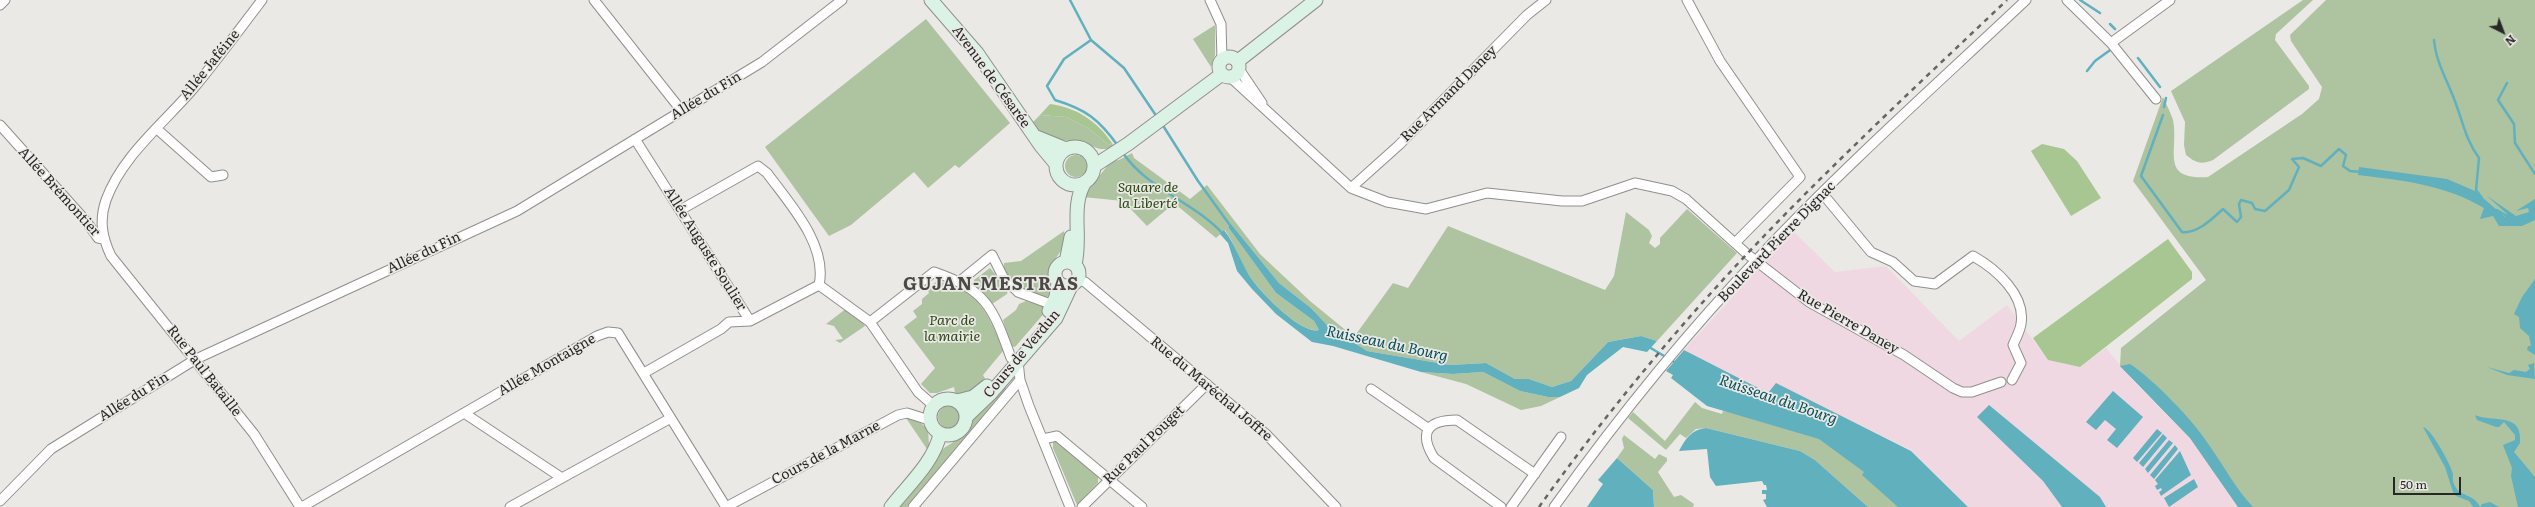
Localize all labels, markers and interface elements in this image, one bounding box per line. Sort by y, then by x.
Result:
north arrow [2483,12,2523,52]
street label: Avenue de Césarée [948,23,1034,131]
street label: Allée Jaféine [177,27,243,103]
text: N [2502,32,2520,50]
street label: Rue Armand Daney [1397,42,1501,146]
street label: Allée du Fin [668,68,744,124]
street label: Allée Brémontier [15,144,103,240]
street label: Boulevard Pierre Dignac [1715,178,1839,306]
park label: Square de la Liberté [1118,180,1178,212]
street label: Allée Auguste Soulier [660,184,750,314]
street label: Allée du Fin [384,229,464,277]
district label: GUJAN-MESTRAS [903,274,1079,296]
street label: Rue Pierre Daney [1794,286,1902,358]
street label: Cours de Verdun [980,306,1064,402]
park label: Parc de la mairie [924,313,980,346]
street label: Rue Paul Bataille [163,322,245,420]
water label: Ruisseau du Bourg [1325,322,1449,366]
street label: Allée Montaigne [495,330,599,400]
street label: Rue du Maréchal Joffre [1147,333,1275,445]
street label: Allée du Fin [96,369,172,425]
water label: Ruisseau du Bourg [1717,371,1839,429]
street label: Rue Paul Pouget [1100,402,1188,488]
street label: Cours de la Marne [769,417,883,489]
scale bar [2395,469,2463,495]
text: 50 m [2400,475,2427,493]

